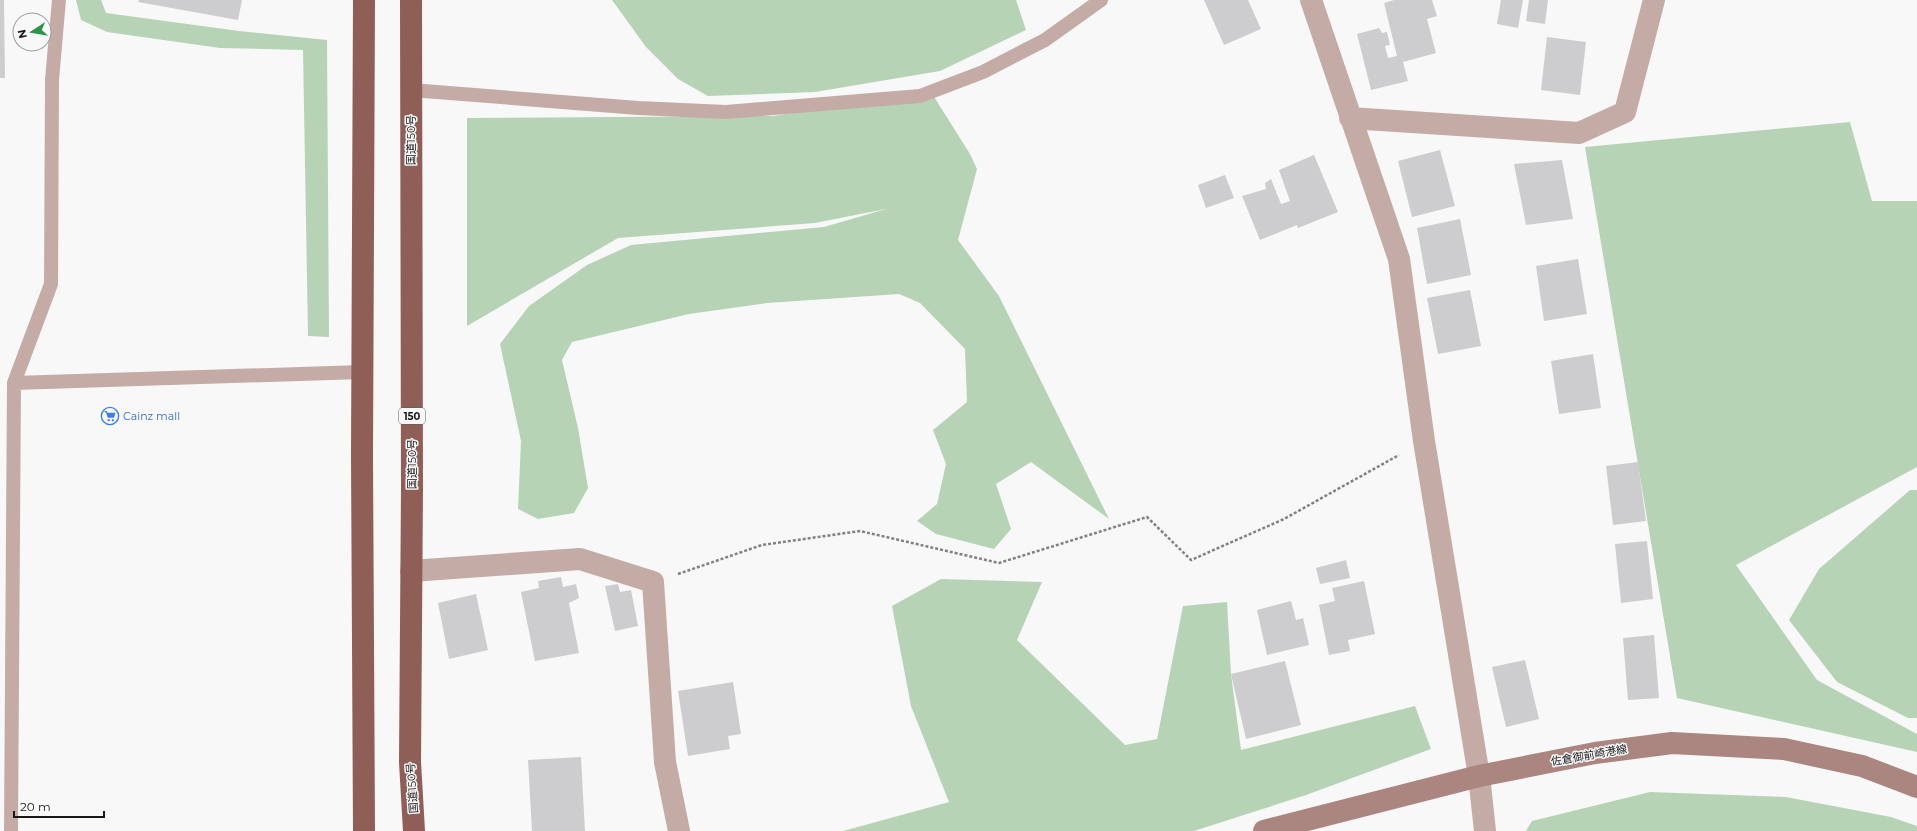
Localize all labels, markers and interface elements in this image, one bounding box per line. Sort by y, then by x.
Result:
north arrow [12,12,52,52]
text: N [14,28,30,40]
street label: 国道150号 [404,115,418,165]
supermarket icon: Cainz mall [100,406,120,426]
road number: 150 [399,408,425,424]
place label: Cainz mall [123,409,180,423]
street label: 国道150号 [405,439,419,489]
street label: 佐倉御前崎港線 [1550,741,1628,769]
street label: 国道150号 [403,762,421,814]
scale bar [14,793,104,819]
text: 20 m [20,799,51,814]

